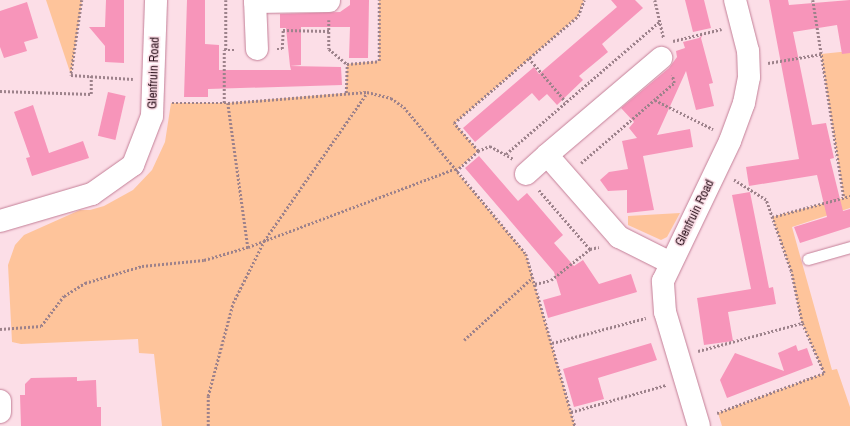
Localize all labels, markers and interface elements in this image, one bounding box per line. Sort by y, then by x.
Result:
street label: Glenfruin Road [145,37,163,109]
street label: Glenfruin Road [672,177,718,249]

